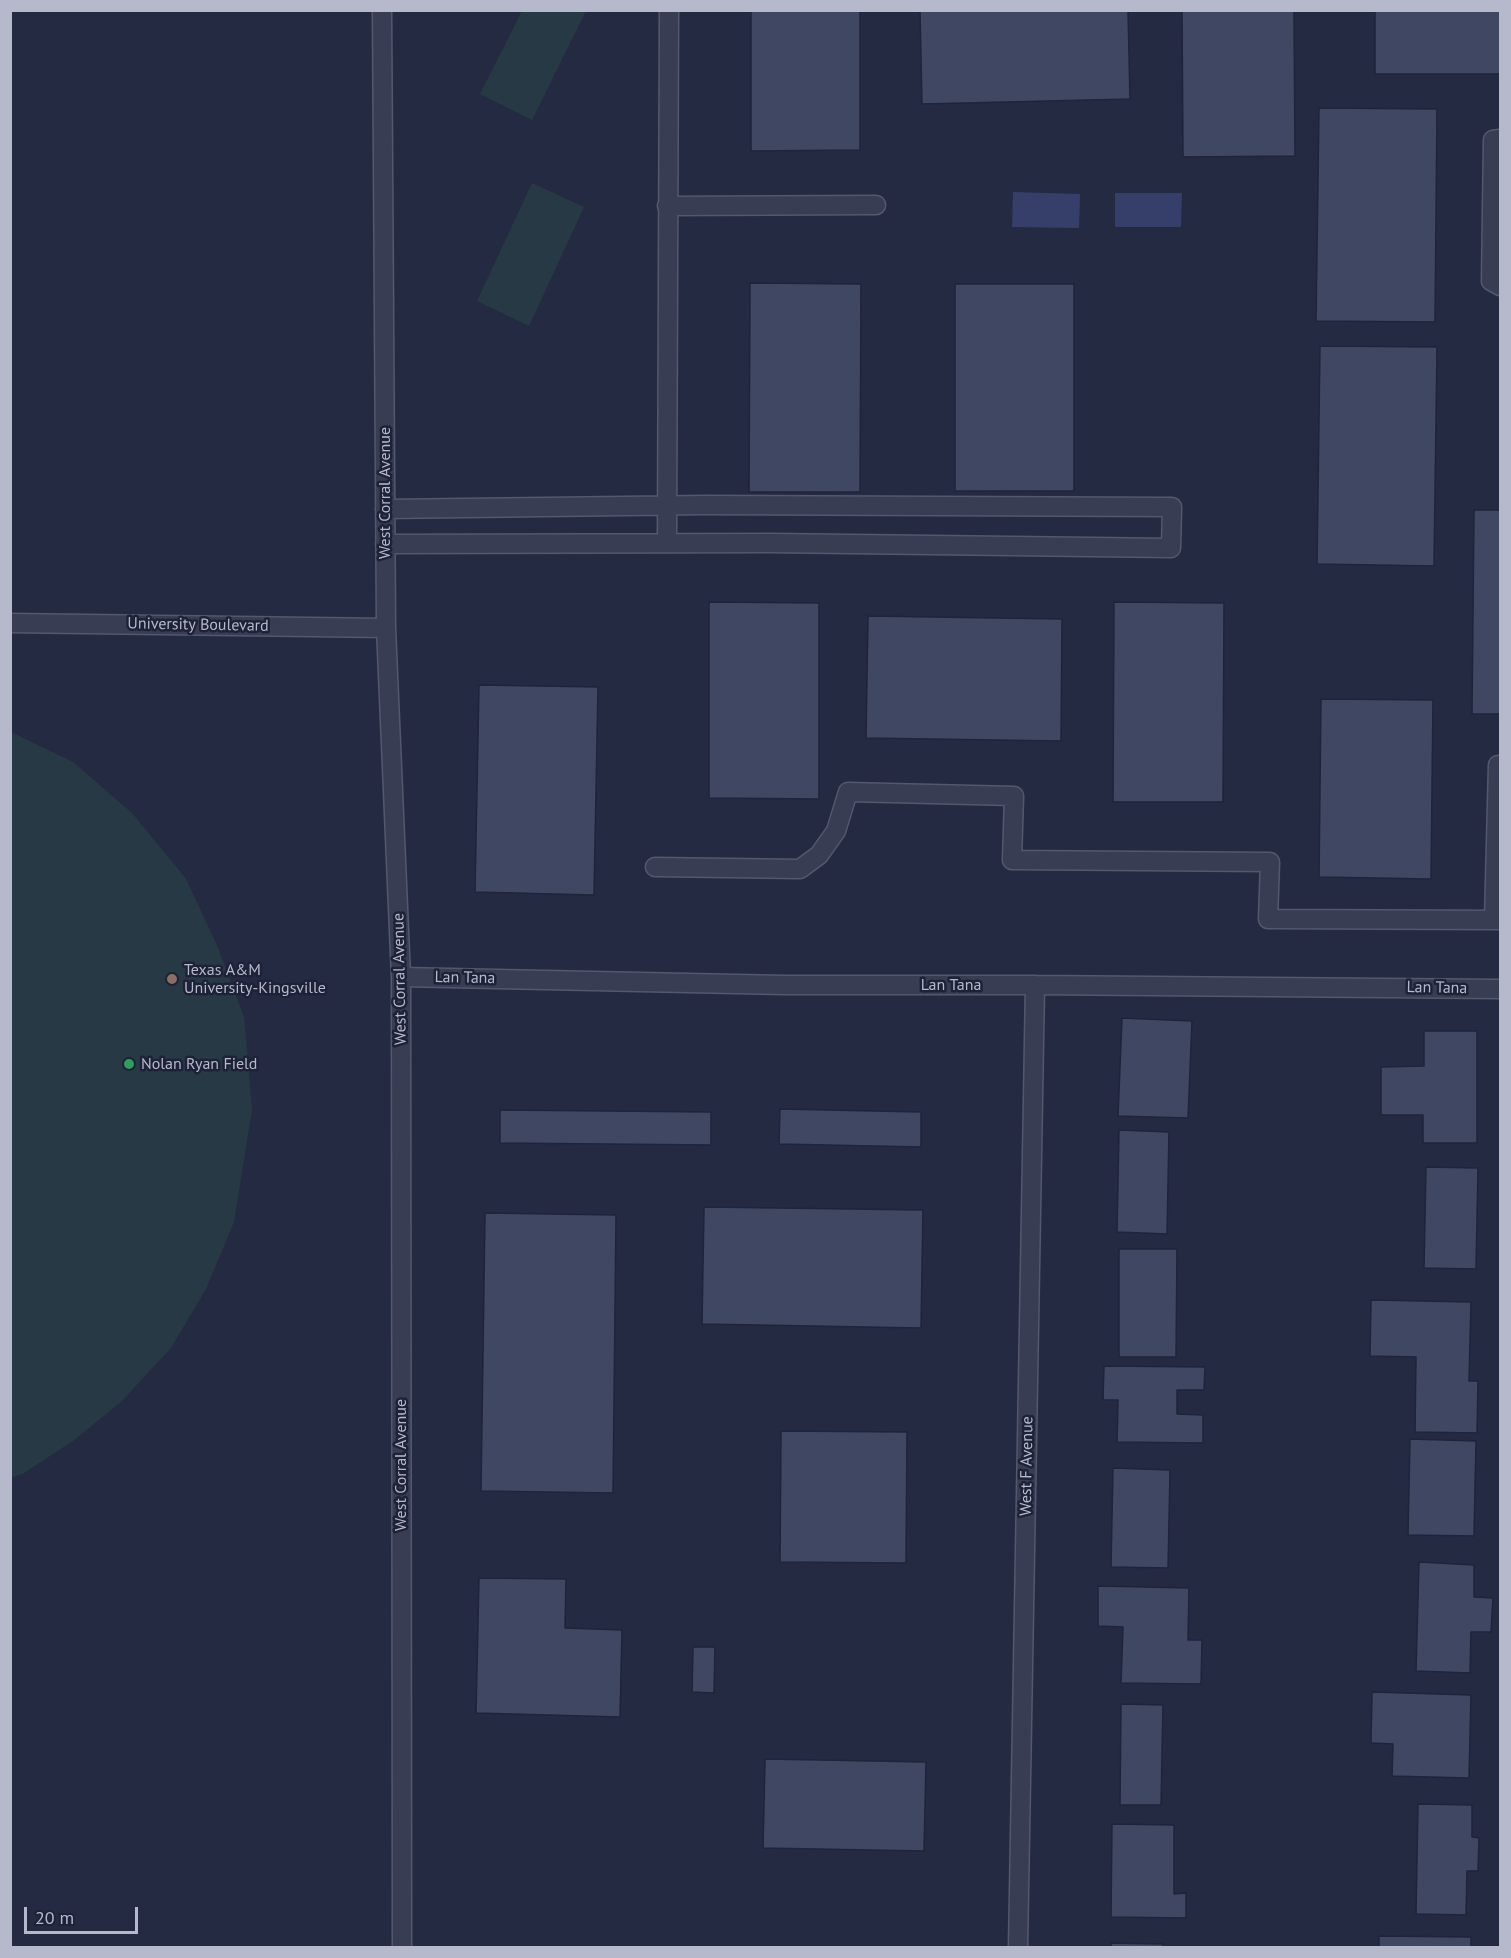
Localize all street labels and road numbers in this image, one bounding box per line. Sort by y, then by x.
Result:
street label: West Corral Avenue [375,427,395,559]
street label: University Boulevard [127,614,269,636]
street label: West Corral Avenue [389,913,411,1045]
street label: Lan Tana [434,968,496,988]
street label: Lan Tana [921,975,981,995]
street label: Lan Tana [1406,978,1468,998]
street label: West Corral Avenue [391,1399,411,1531]
street label: West F Avenue [1017,1416,1037,1516]

